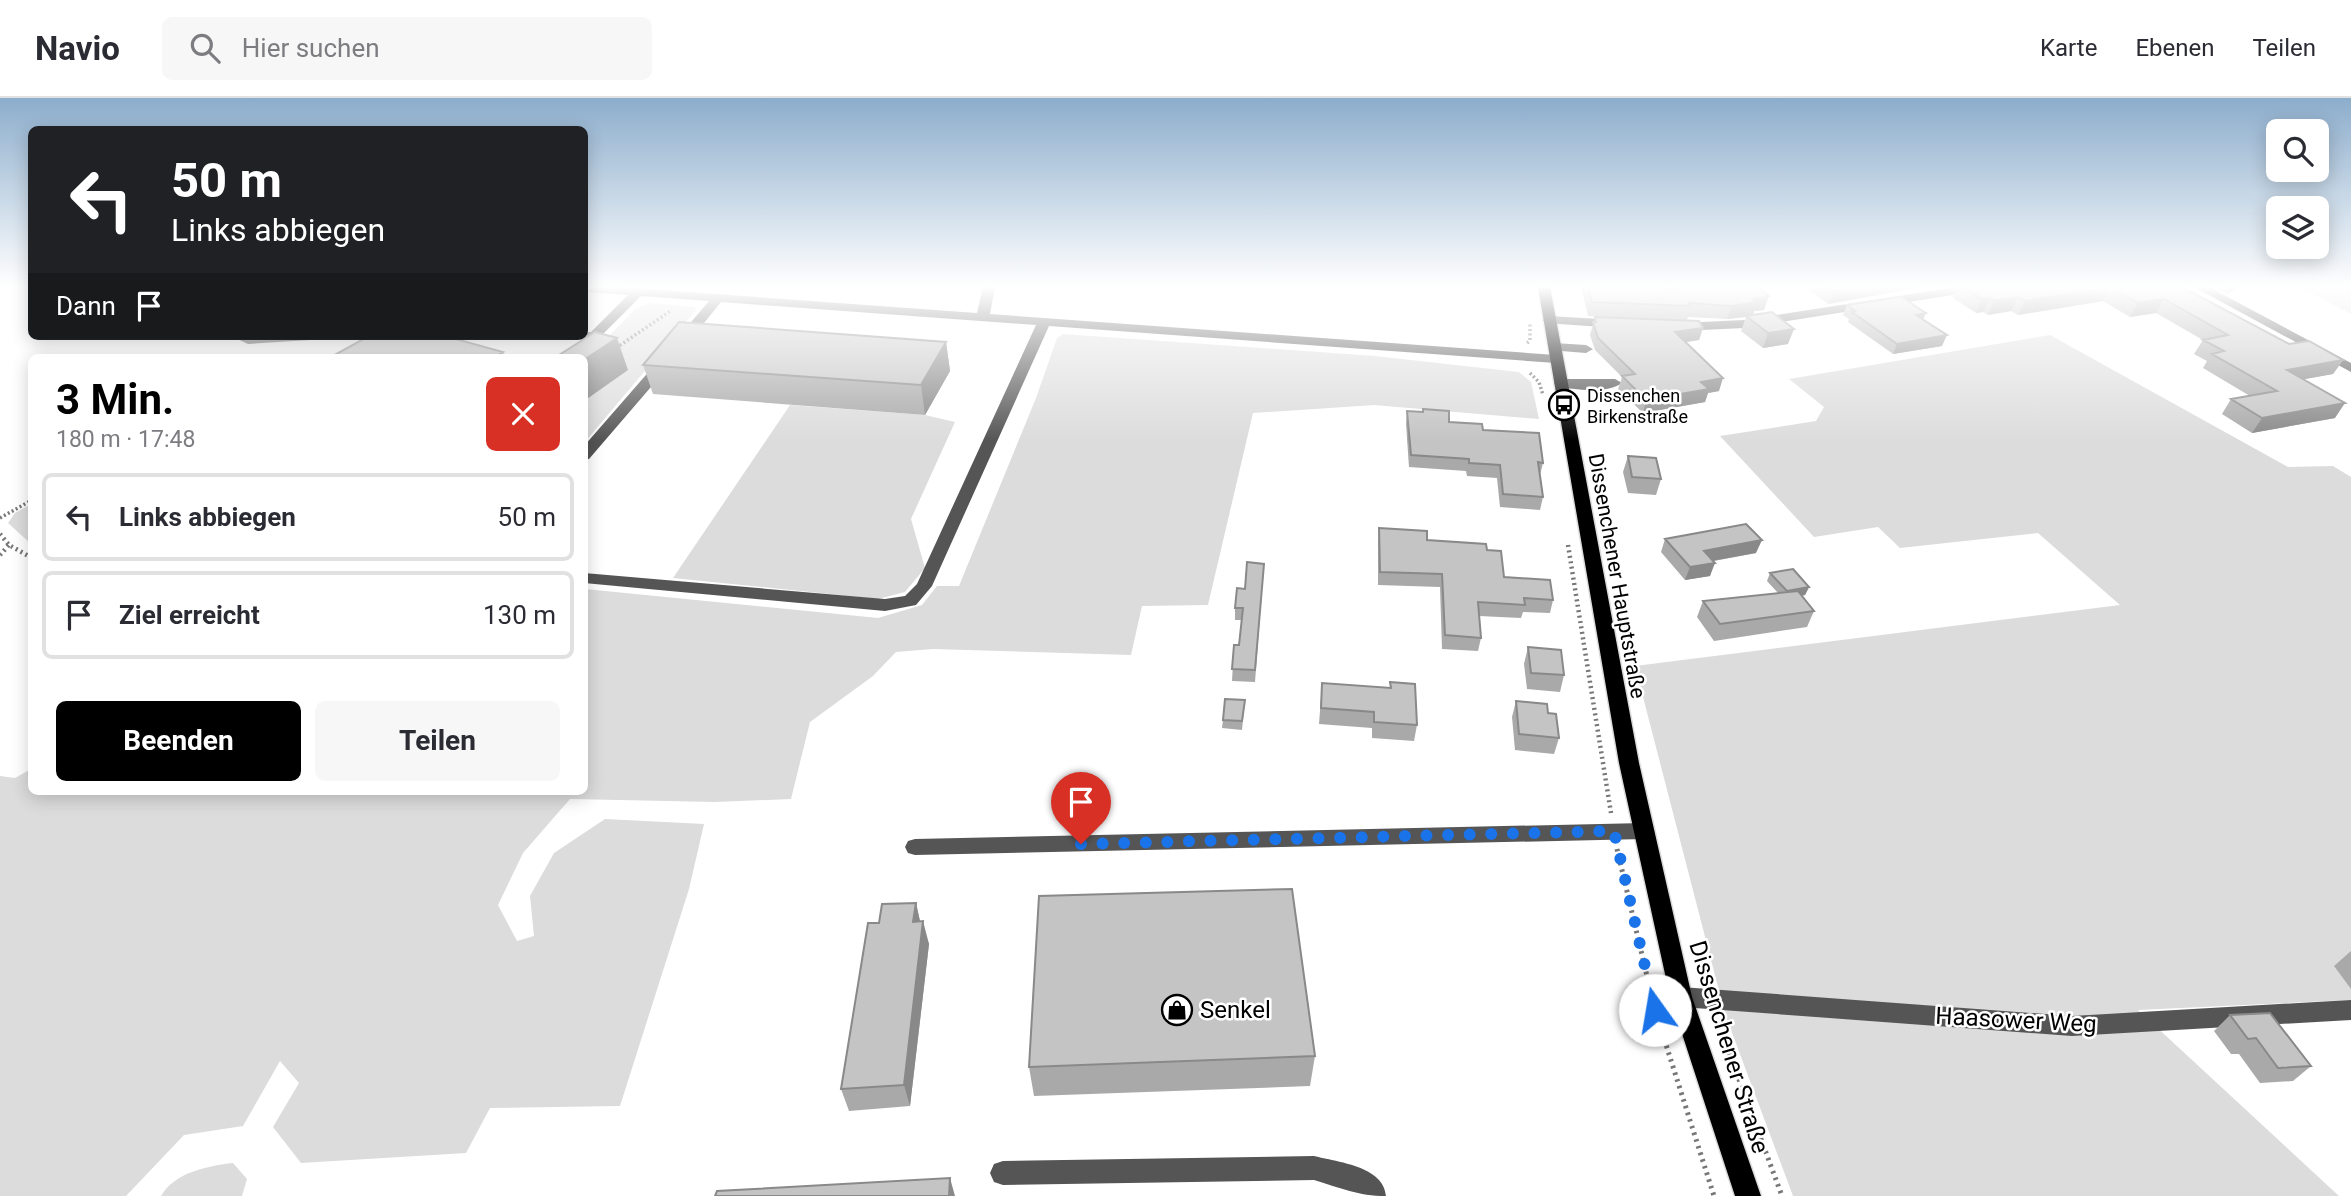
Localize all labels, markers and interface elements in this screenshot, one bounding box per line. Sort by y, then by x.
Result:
search box [162,17,652,80]
text: Navio [35,29,120,68]
icon: search [186,29,224,67]
text: Hier suchen [242,33,380,63]
text: Karte [2040,34,2097,62]
text: Ebenen [2135,34,2214,62]
text: Teilen [2252,34,2316,62]
map controls [2266,119,2329,259]
button: search [2266,119,2329,182]
text: 50 m [171,152,282,209]
icon: left [56,154,147,245]
button: layers [2266,196,2329,259]
text: Links abbiegen [171,211,385,249]
icon: arrive [130,287,168,325]
text: Dann [56,291,116,321]
text: 3 Min. [56,375,174,424]
button: close [486,377,560,451]
place label: Dissenchen Birkenstraße [1587,385,1688,427]
bus stop icon: Dissenchen Birkenstraße [1547,388,1581,422]
text: 180 m · 17:48 [56,426,195,453]
street label: Dissenchener Hauptstraße [1584,452,1650,700]
icon: left [60,498,98,536]
text: Links abbiegen [119,502,296,532]
text: 50 m [498,502,556,532]
icon: arrive [60,596,98,634]
text: Ziel erreicht [119,600,260,630]
text: 130 m [483,600,556,630]
button: Beenden [56,701,301,781]
button: Teilen [315,701,560,781]
pin [1051,772,1111,844]
icon: arrive [1062,783,1100,821]
street label: Dissenchener Straße [1683,937,1775,1157]
position arrow [1618,973,1692,1047]
shop icon: Senkel [1160,993,1194,1027]
place label: Senkel [1200,996,1271,1024]
street label: Haasower Weg [1935,1002,2097,1038]

